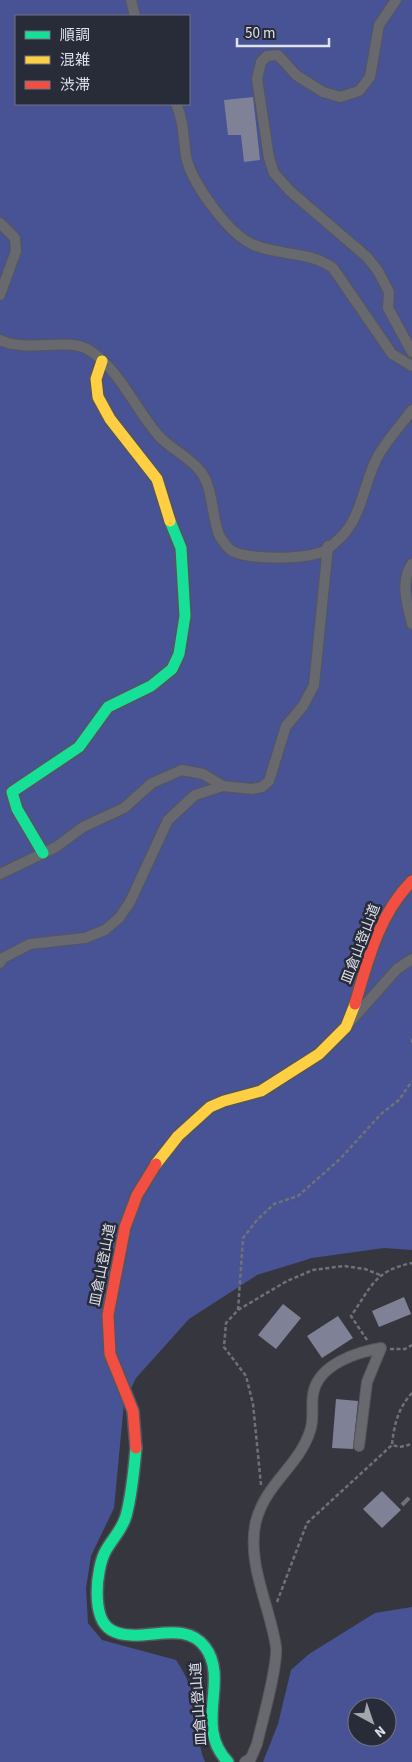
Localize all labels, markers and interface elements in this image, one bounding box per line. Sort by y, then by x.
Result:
legend [15,15,190,105]
scale bar [237,15,330,47]
text: 50 m [245,23,275,44]
text: 順調 [60,25,90,46]
text: 混雑 [60,50,90,71]
text: 渋滞 [60,75,90,96]
street label: 皿倉山登山道 [337,901,385,987]
street label: 皿倉山登山道 [85,1222,121,1308]
street label: 皿倉山登山道 [186,1661,212,1747]
north arrow [347,1697,397,1747]
text: N [370,1721,390,1742]

